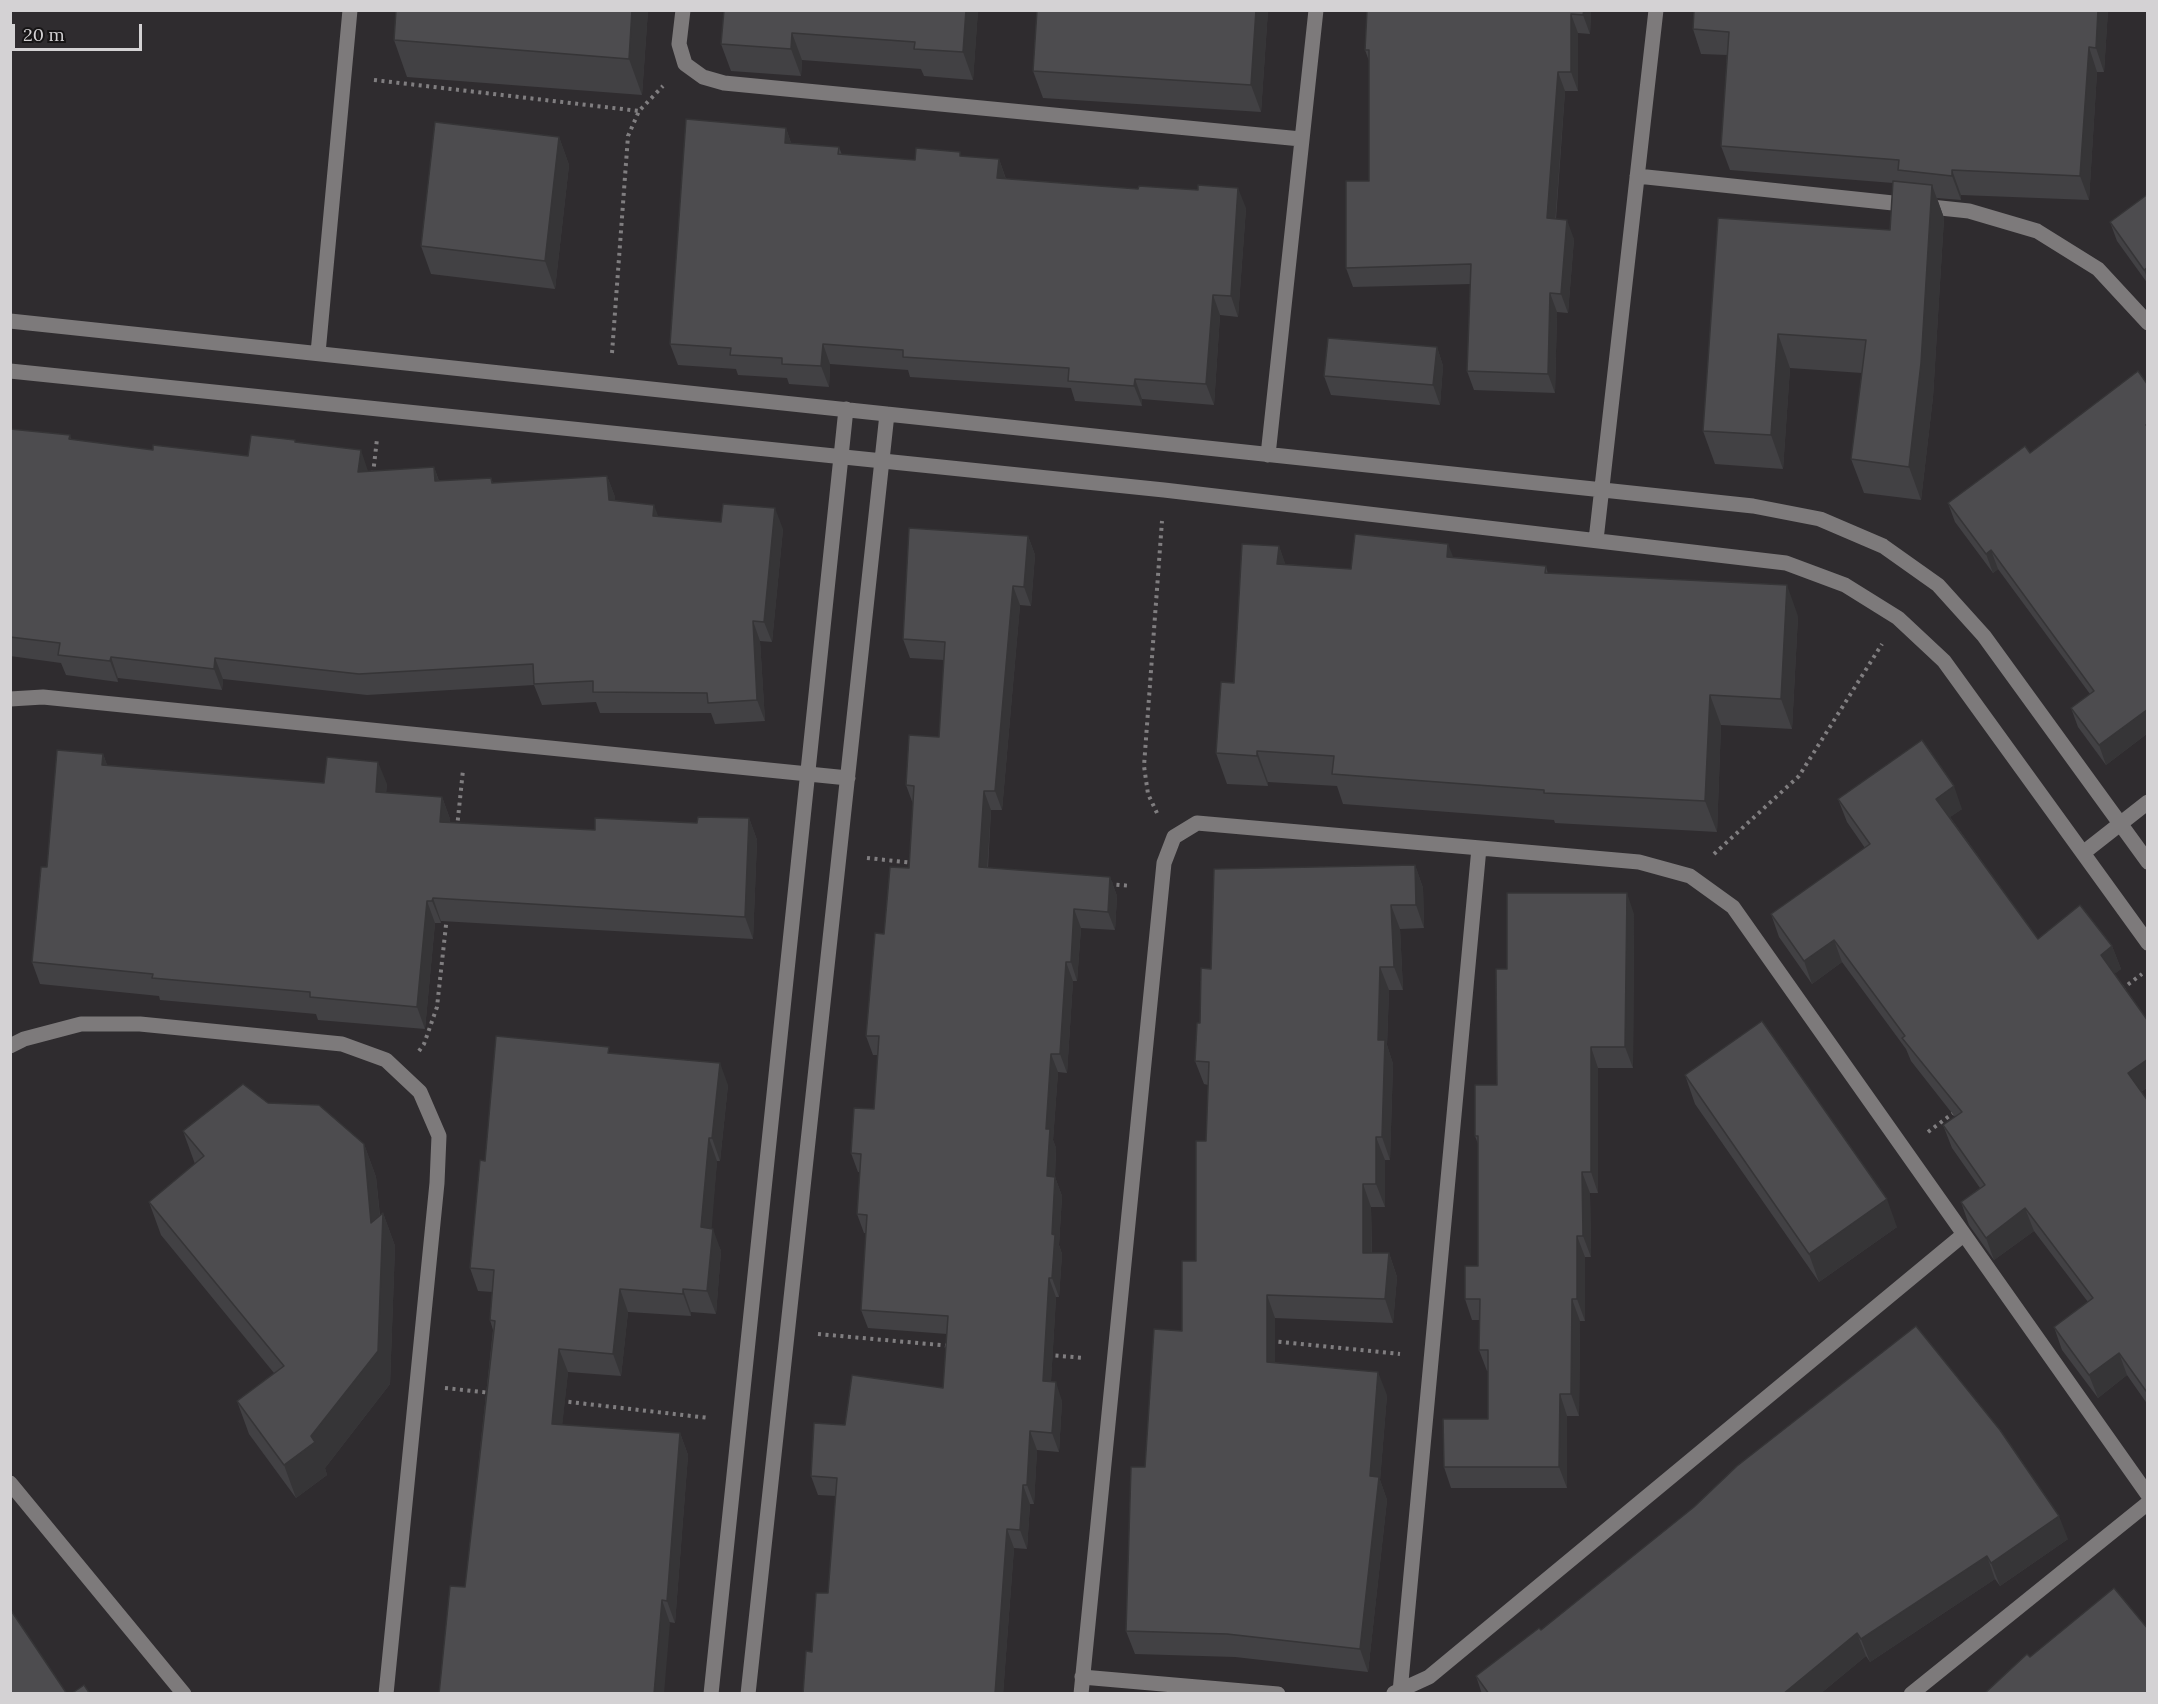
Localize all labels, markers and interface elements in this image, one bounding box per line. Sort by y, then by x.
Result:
scale bar [15,12,146,50]
text: 20 m [23,23,65,46]

